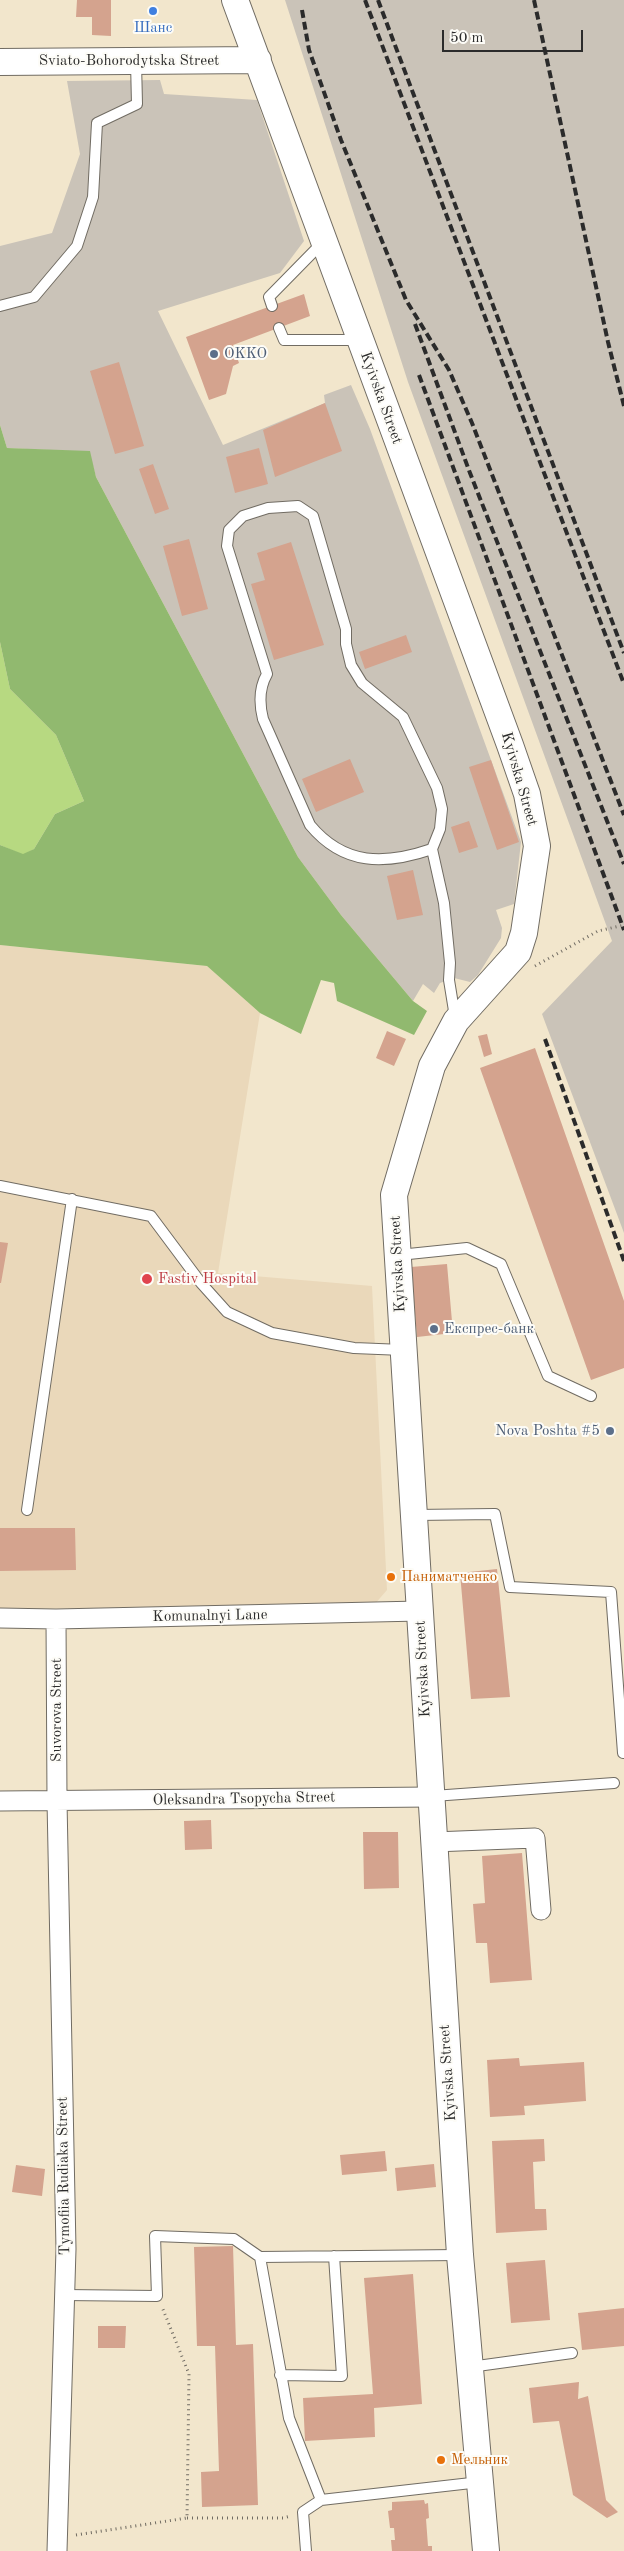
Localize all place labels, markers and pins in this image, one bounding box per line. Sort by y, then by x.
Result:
marker: Шанс [147,5,159,17]
place label: Шанс [134,19,172,37]
place label: OKKO [224,345,267,363]
marker: OKKO [208,348,220,360]
place label: Fastiv Hospital [158,1270,257,1288]
marker: Fastiv Hospital [140,1272,154,1286]
place label: Експрес-банк [444,1320,534,1338]
marker: Експрес-банк [428,1323,440,1335]
place label: Nova Poshta #5 [495,1422,600,1440]
marker: Nova Poshta #5 [604,1425,616,1437]
place label: Паниматченко [401,1568,497,1586]
marker: Паниматченко [385,1571,397,1583]
place label: Мельник [451,2451,508,2469]
marker: Мельник [435,2454,447,2466]

